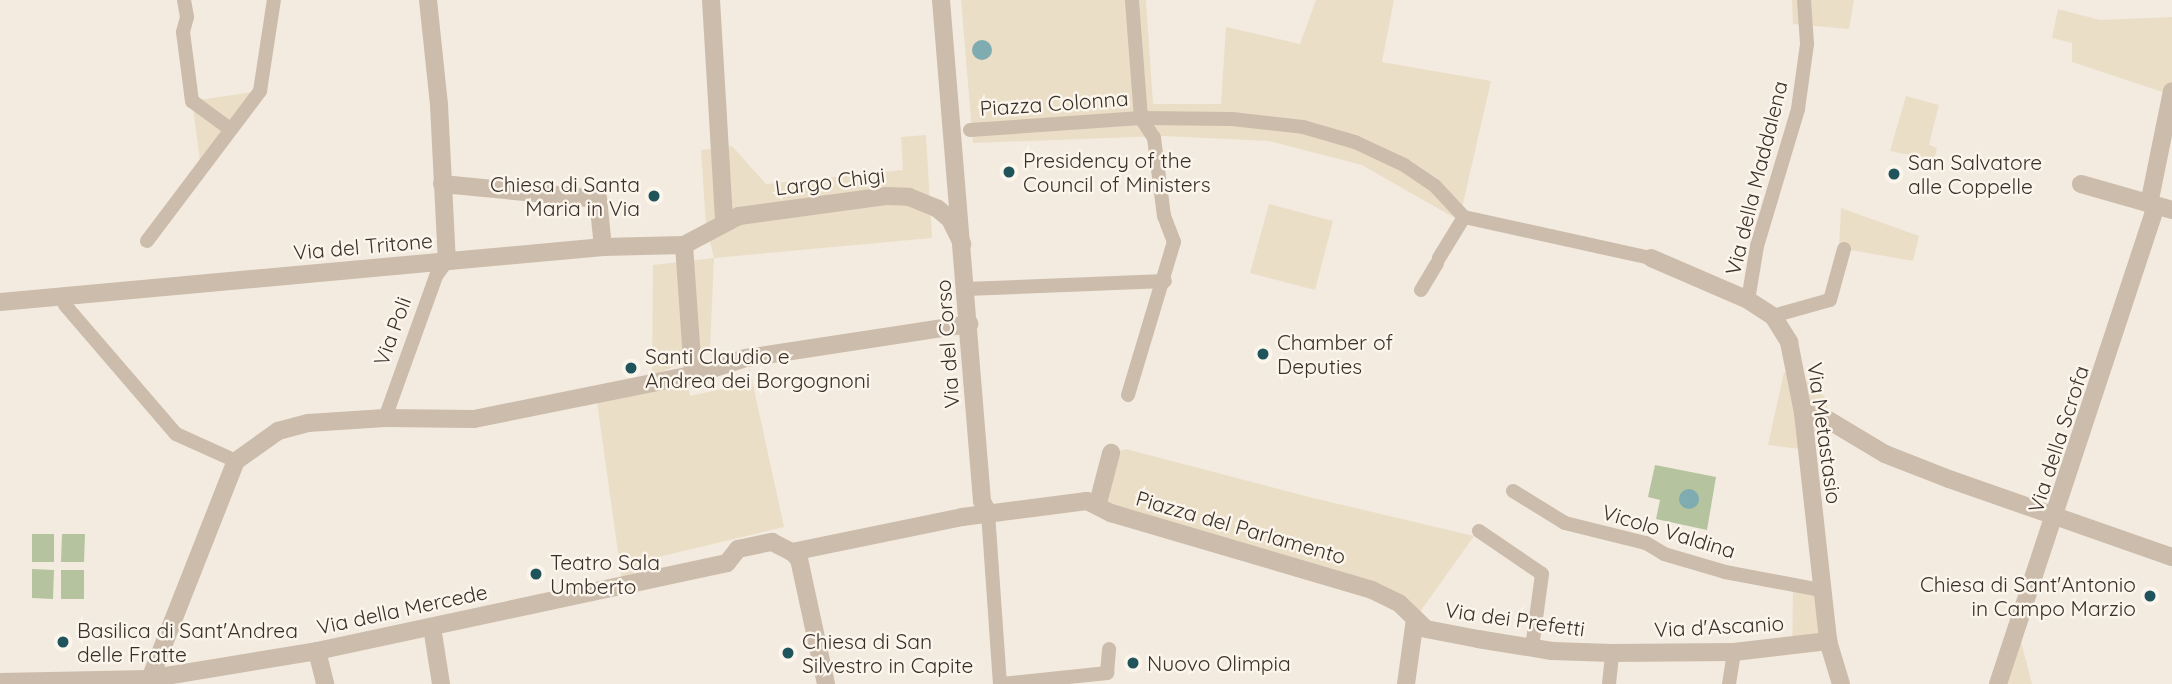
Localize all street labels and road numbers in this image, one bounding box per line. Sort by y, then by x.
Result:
street label: Via della Maddalena [1720,78,1792,278]
street label: Piazza Colonna [979,85,1129,121]
street label: Largo Chigi [774,162,886,200]
street label: Via del Tritone [292,227,434,265]
street label: Via del Corso [930,279,964,409]
street label: Via Poli [368,293,416,369]
street label: Via Metastasio [1803,361,1847,505]
street label: Via della Scrofa [2022,362,2094,516]
street label: Piazza del Parlamento [1133,485,1349,569]
street label: Vicolo Valdina [1599,499,1739,563]
street label: Via della Mercede [314,579,490,639]
street label: Via dei Prefetti [1443,597,1587,641]
street label: Via d'Ascanio [1653,610,1785,642]

